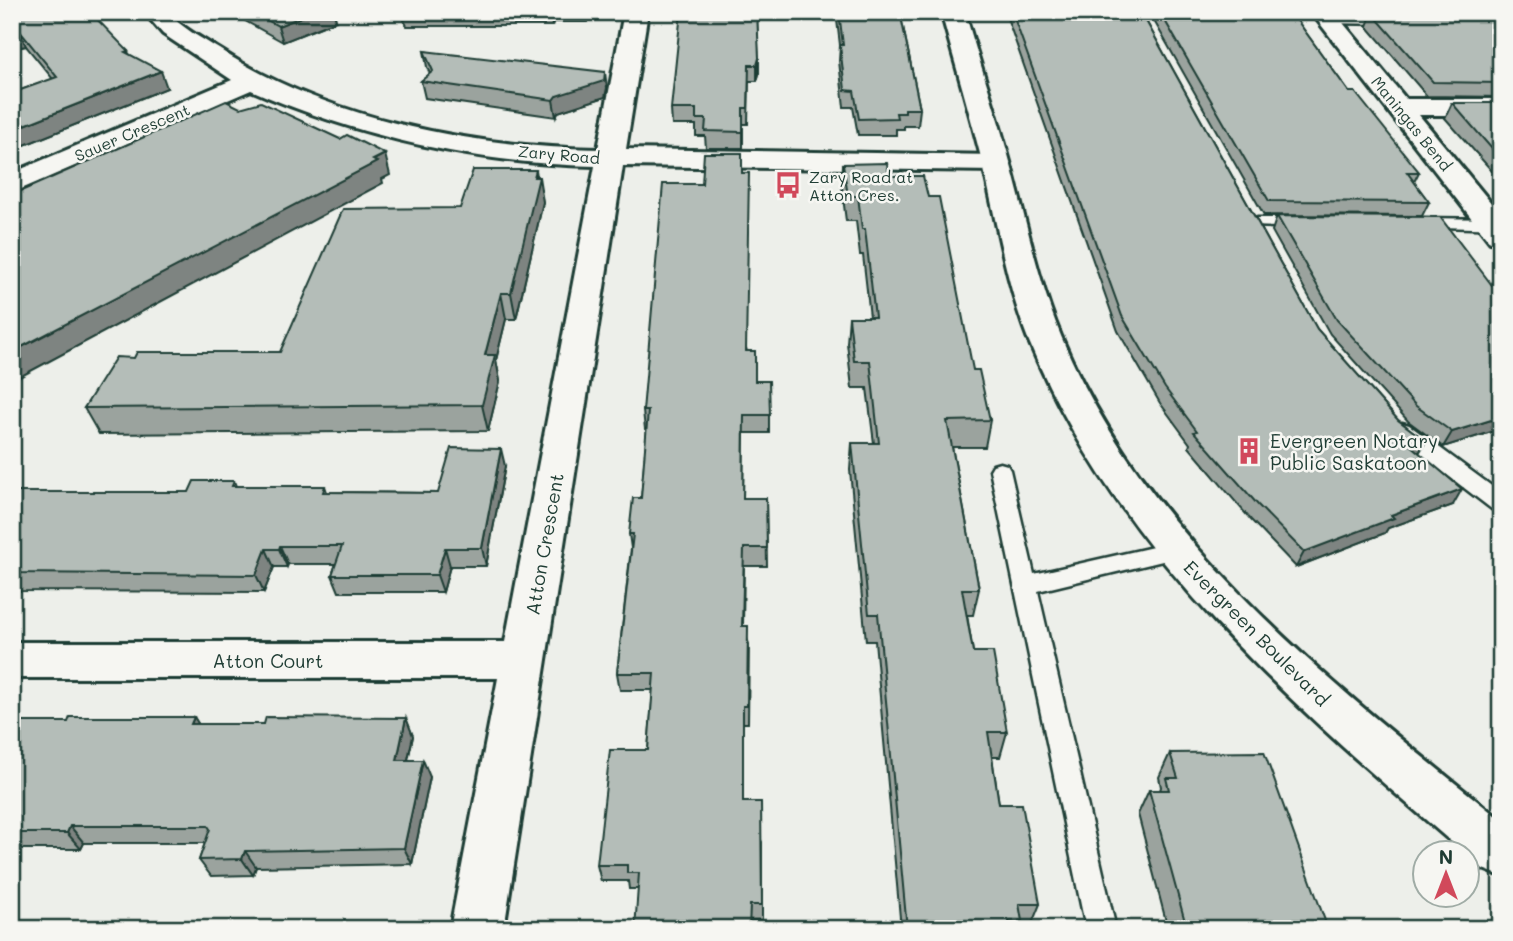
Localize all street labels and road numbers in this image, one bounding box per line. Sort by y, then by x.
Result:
street label: Maningas Bend [1367,71,1457,175]
street label: Sauer Crescent [71,98,193,166]
street label: Zary Road [517,140,601,168]
street label: Atton Crescent [519,471,569,617]
street label: Evergreen Boulevard [1179,555,1335,711]
street label: Atton Court [213,648,323,673]

